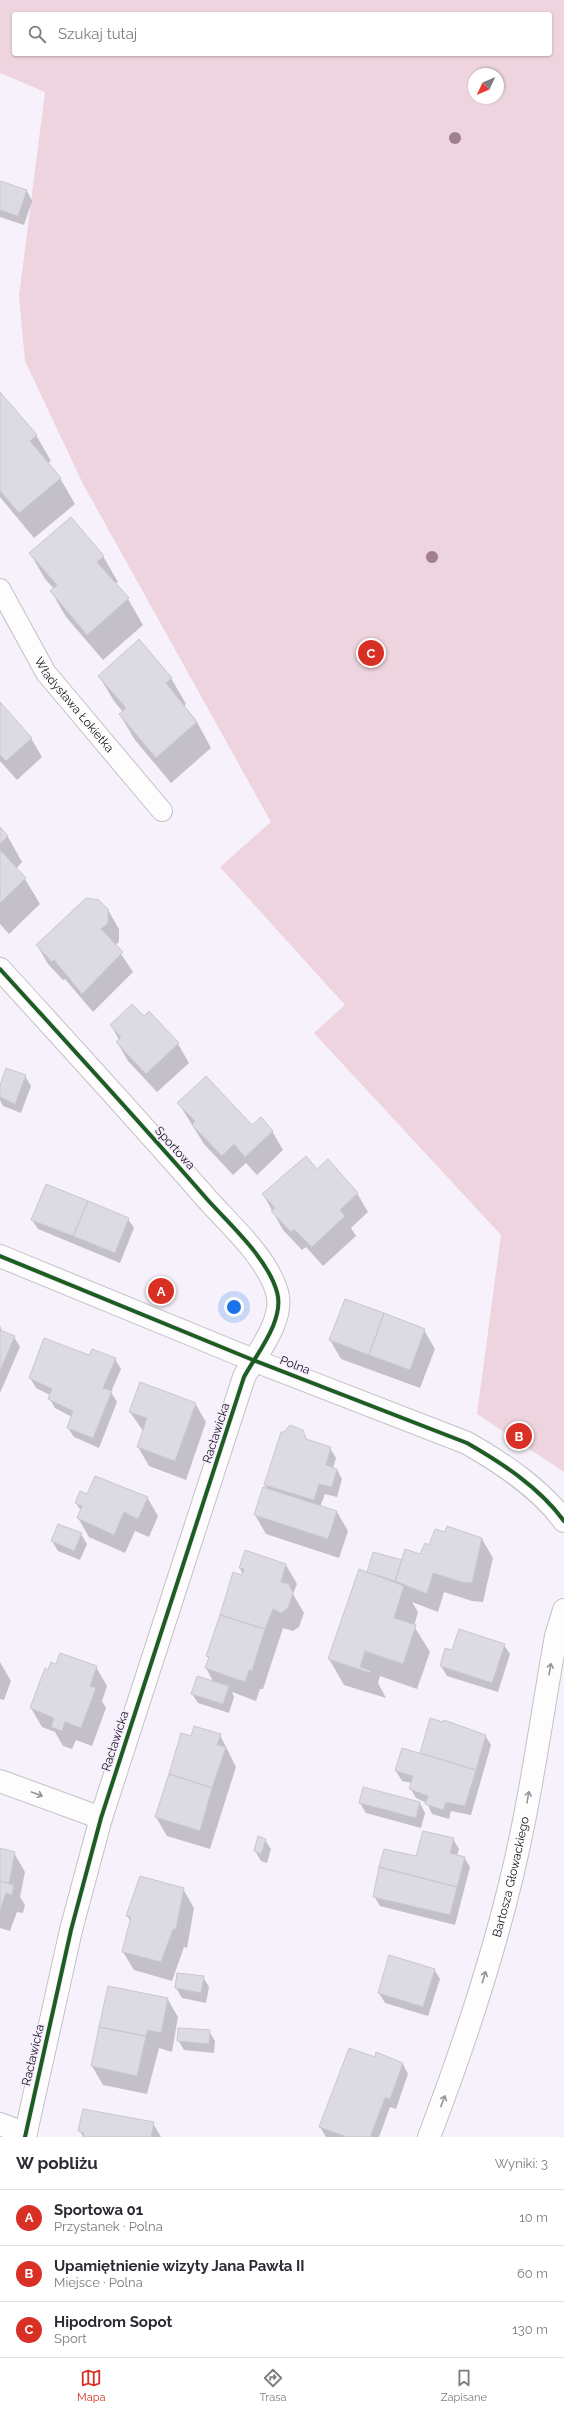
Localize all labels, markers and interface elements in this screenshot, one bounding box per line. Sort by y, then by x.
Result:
search box [12,12,552,56]
icon: search [26,23,48,45]
text: Szukaj tutaj [58,25,137,43]
north arrow [468,68,504,104]
pin: C [358,638,384,668]
street label: Władysława Łokietka [32,655,117,755]
street label: Sportowa [152,1124,198,1172]
pin: A [148,1276,174,1306]
your location [224,1297,244,1317]
street label: Polna [278,1353,312,1377]
street label: Racławicka [200,1401,232,1465]
pin: B [506,1421,532,1451]
one-way arrow [546,1663,554,1676]
street label: Racławicka [99,1709,131,1773]
one-way arrow [30,1791,42,1799]
one-way arrow [525,1791,533,1804]
street label: Bartosza Głowackiego [490,1815,532,1939]
one-way arrow [481,1971,488,1984]
street label: Racławicka [19,2023,47,2087]
one-way arrow [439,2095,447,2107]
text: W pobliżu [16,2153,98,2173]
text: Wyniki: 3 [495,2156,548,2171]
text: Sportowa 01 [54,2201,143,2219]
text: A [25,2210,33,2225]
text: 10 m [519,2210,548,2225]
text: Przystanek · Polna [54,2219,163,2234]
text: Upamiętnienie wizyty Jana Pawła II [54,2257,305,2275]
text: B [25,2266,33,2281]
text: 60 m [517,2266,548,2281]
text: Miejsce · Polna [54,2275,143,2290]
text: Hipodrom Sopot [54,2313,172,2331]
text: C [25,2322,33,2337]
text: 130 m [512,2322,548,2337]
text: Sport [54,2331,87,2346]
tab: Mapa [77,2367,105,2404]
tab: Trasa [260,2367,286,2404]
tab: Zapisane [441,2367,487,2404]

